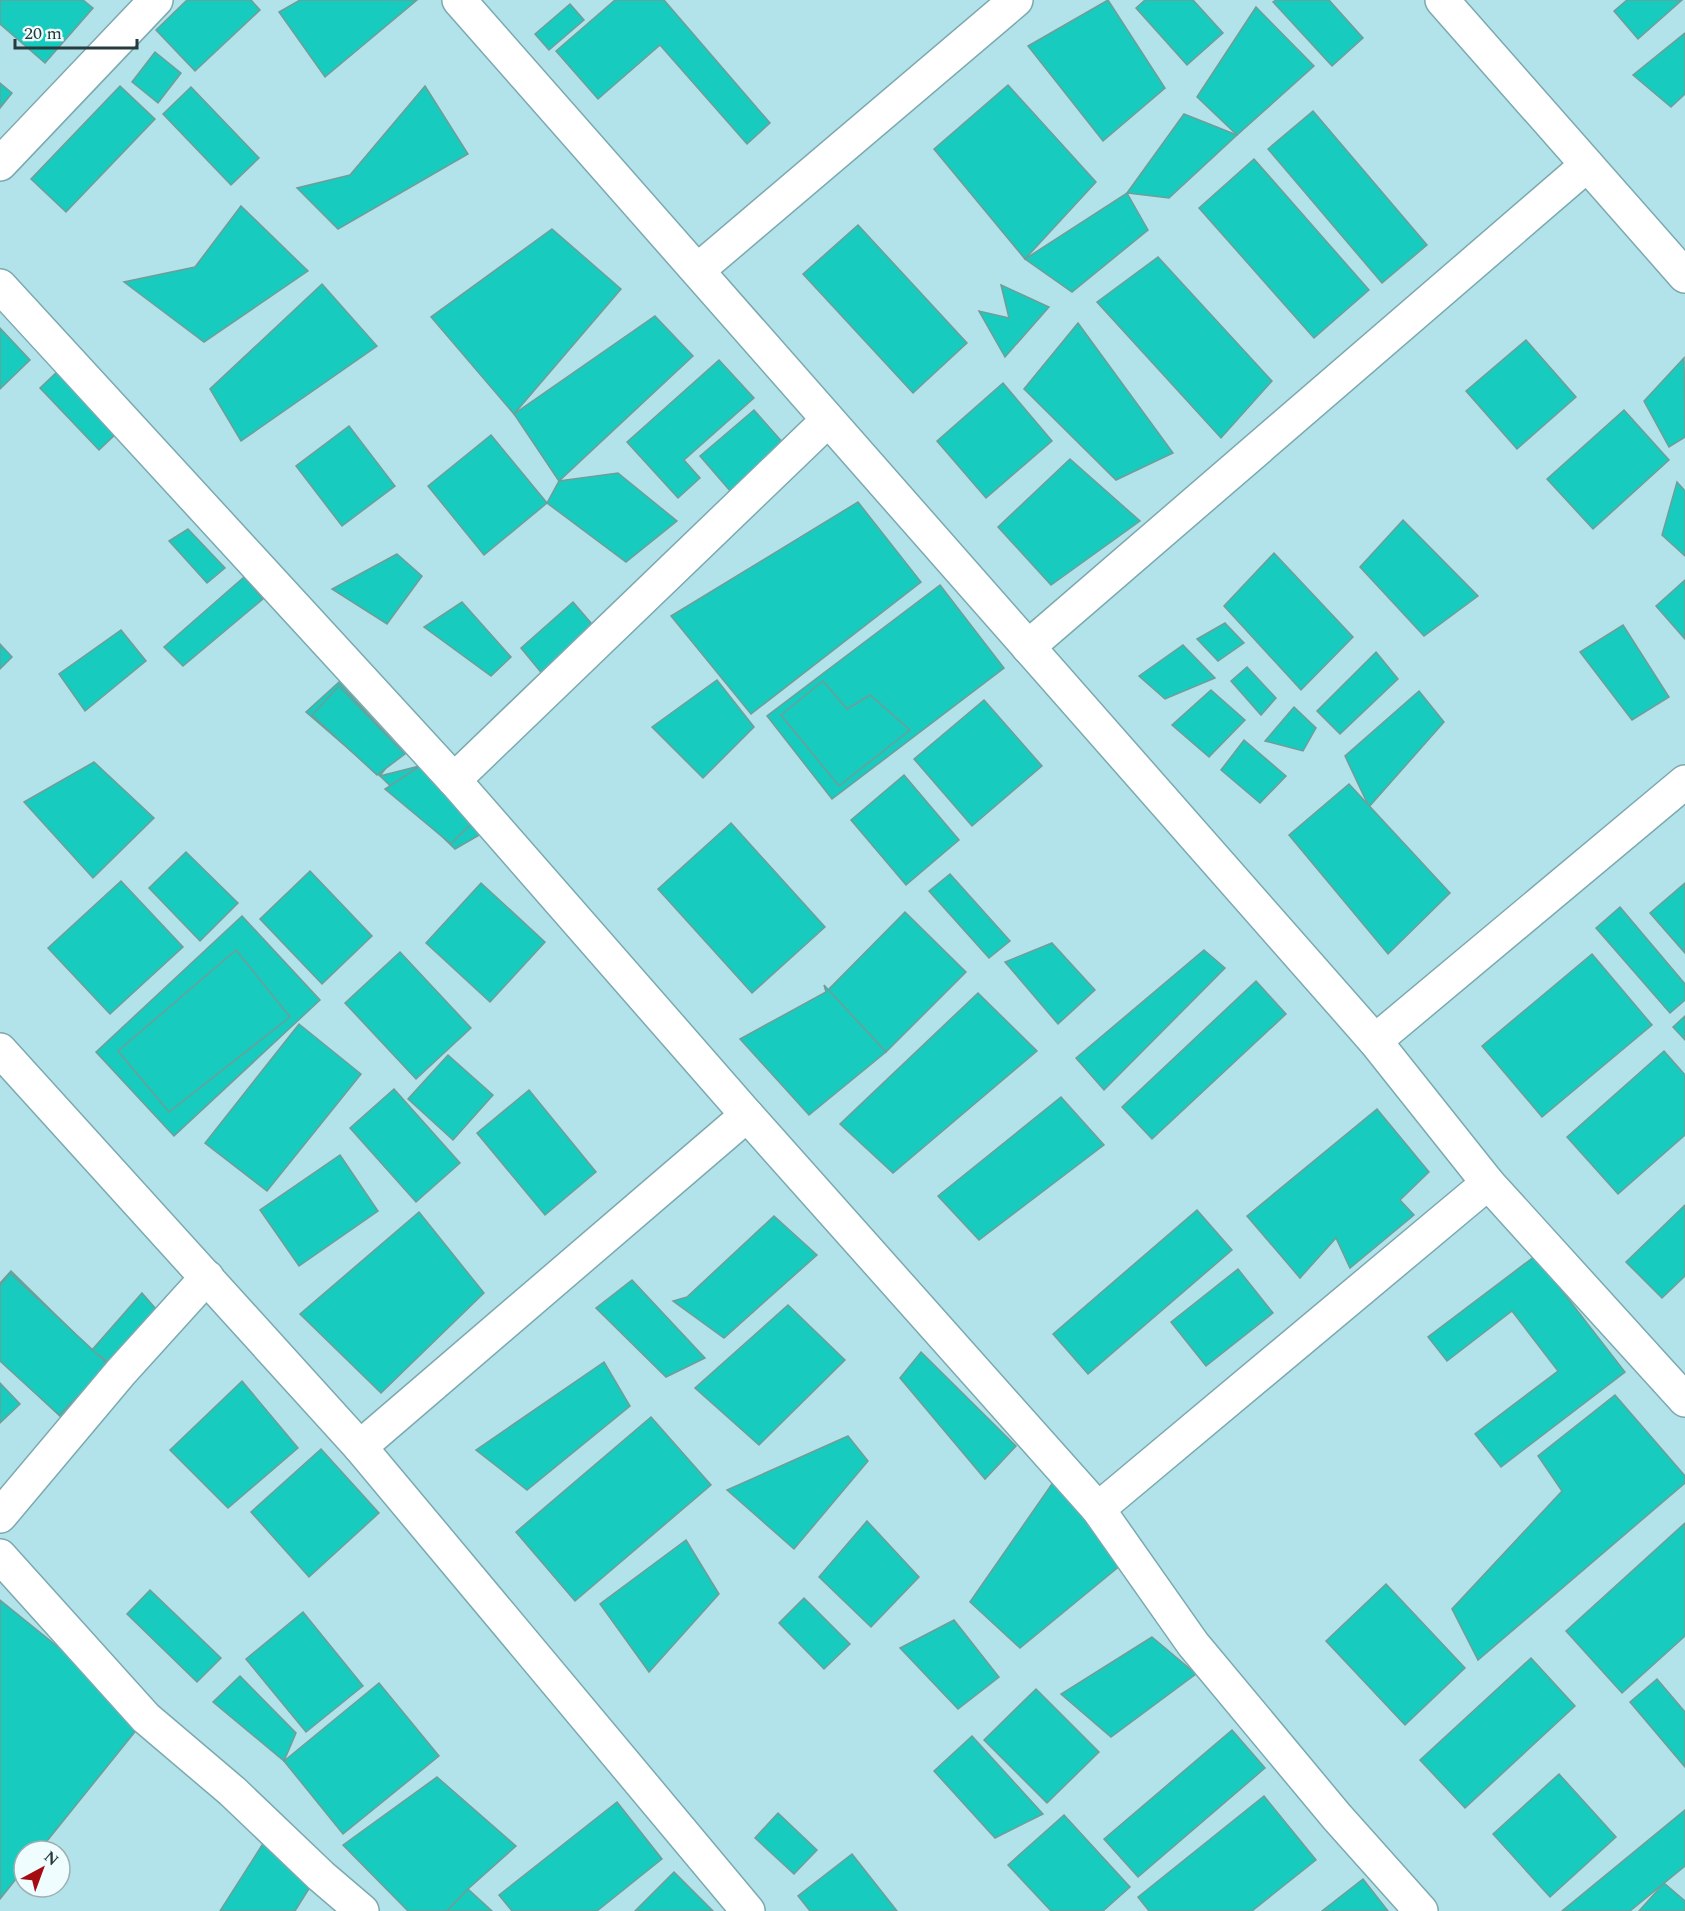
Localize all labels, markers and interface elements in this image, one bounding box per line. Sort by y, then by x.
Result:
scale bar [15,12,136,50]
text: 20 m [24,20,62,47]
north arrow [12,1839,72,1899]
text: N [38,1845,64,1872]

